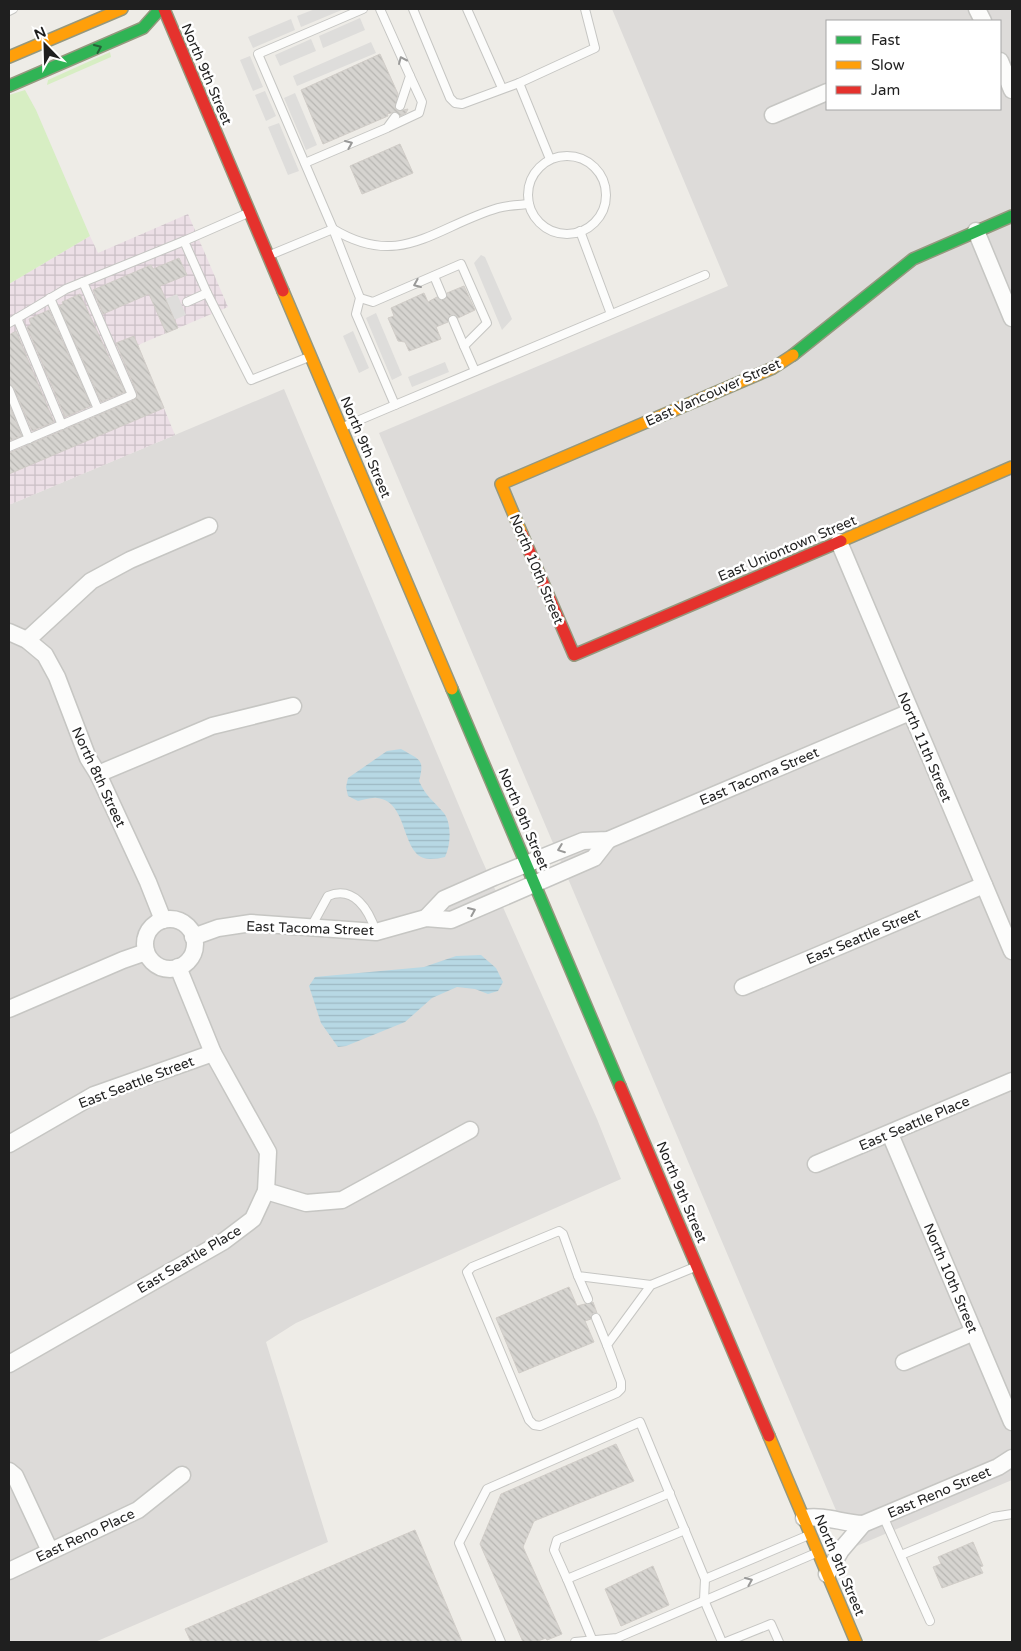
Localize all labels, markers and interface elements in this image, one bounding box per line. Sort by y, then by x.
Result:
north arrow [20,20,70,70]
legend [826,20,1001,110]
street label: North 9th Street [177,21,236,128]
text: N [32,23,49,44]
text: Fast [871,31,901,49]
one-way arrow [93,44,102,55]
one-way arrow [398,56,409,65]
text: Slow [871,56,905,74]
text: Jam [871,81,900,99]
one-way arrow [344,139,353,150]
one-way arrow [413,278,421,288]
street label: East Vancouver Street [643,355,784,430]
street label: North 9th Street [336,394,395,501]
street label: East Uniontown Street [716,511,859,585]
street label: North 10th Street [506,512,568,627]
street label: North 11th Street [894,690,956,805]
street label: North 8th Street [68,724,130,831]
street label: East Tacoma Street [697,743,822,809]
street label: North 9th Street [494,766,553,873]
one-way arrow [557,843,565,853]
street label: East Seattle Street [804,904,923,968]
one-way arrow [468,906,476,916]
street label: East Tacoma Street [246,918,375,939]
street label: East Seattle Street [76,1052,197,1112]
street label: East Seattle Place [856,1092,972,1154]
street label: North 9th Street [652,1139,711,1246]
street label: North 10th Street [920,1221,982,1336]
street label: East Seattle Place [134,1222,244,1297]
street label: East Reno Street [885,1463,994,1522]
street label: East Reno Place [33,1505,137,1566]
street label: North 9th Street [810,1512,869,1619]
one-way arrow [744,1577,753,1588]

